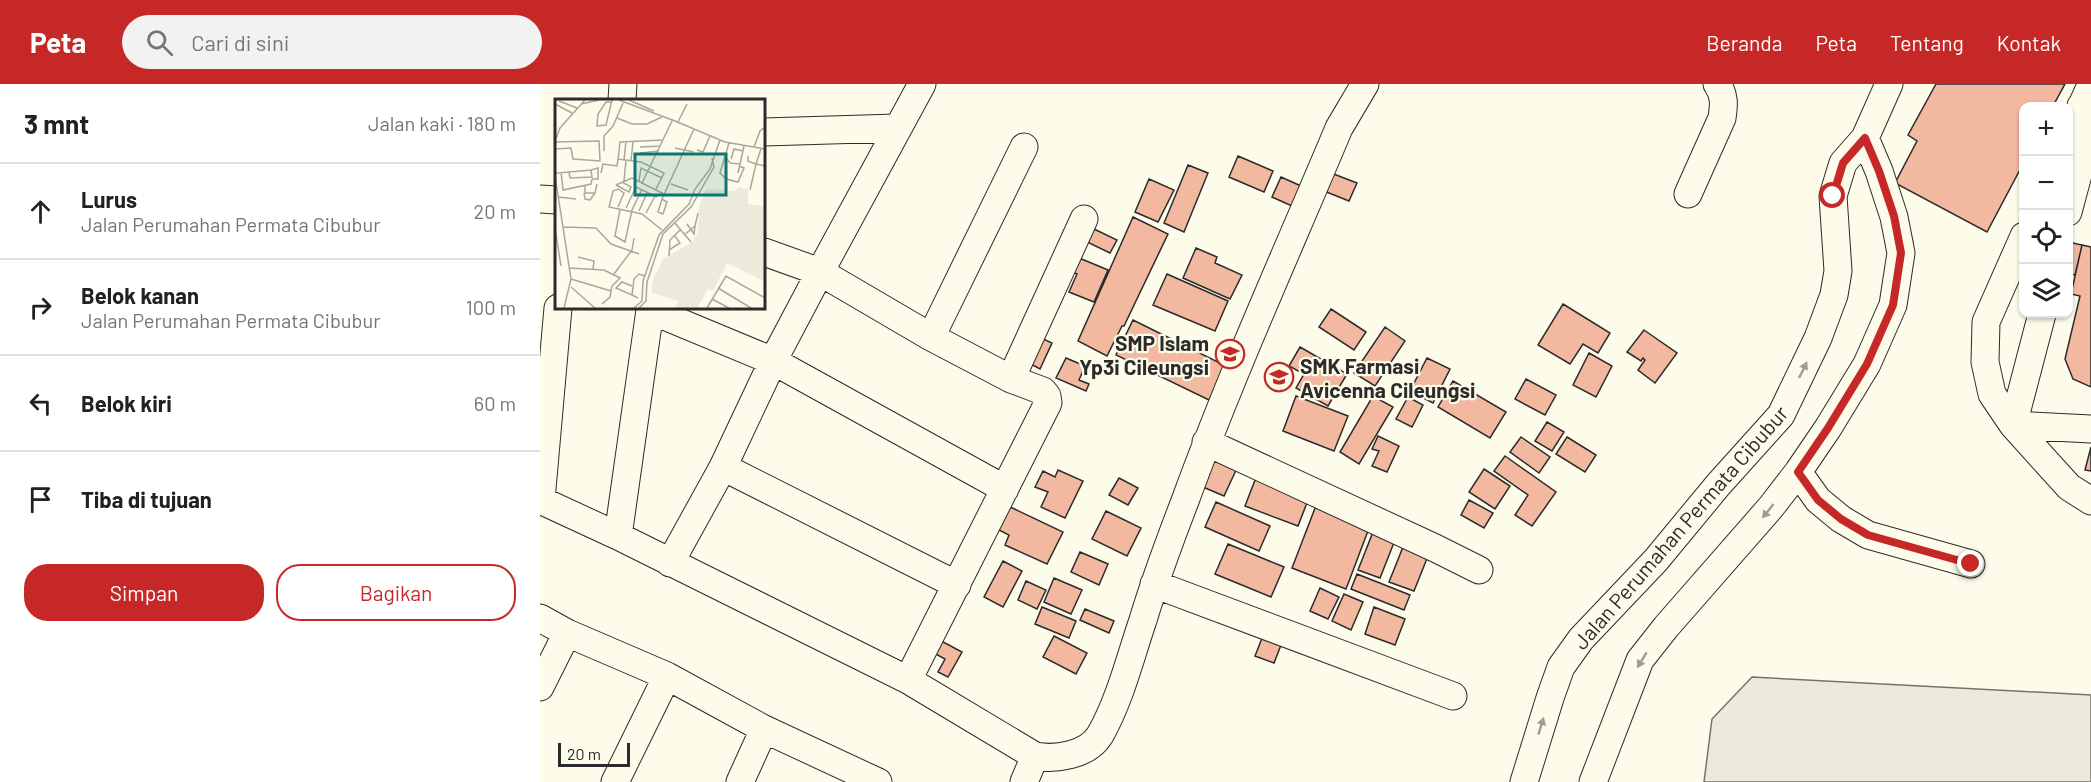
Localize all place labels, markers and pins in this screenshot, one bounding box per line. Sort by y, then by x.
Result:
place label: SMP Islam Yp3i Cileungsi [1079,330,1209,379]
school or university icon: SMP Islam Yp3i Cileungsi [1214,338,1246,370]
place label: SMK Farmasi Avicenna Cileungsi [1300,353,1475,402]
school or university icon: SMK Farmasi Avicenna Cileungsi [1263,361,1295,393]

